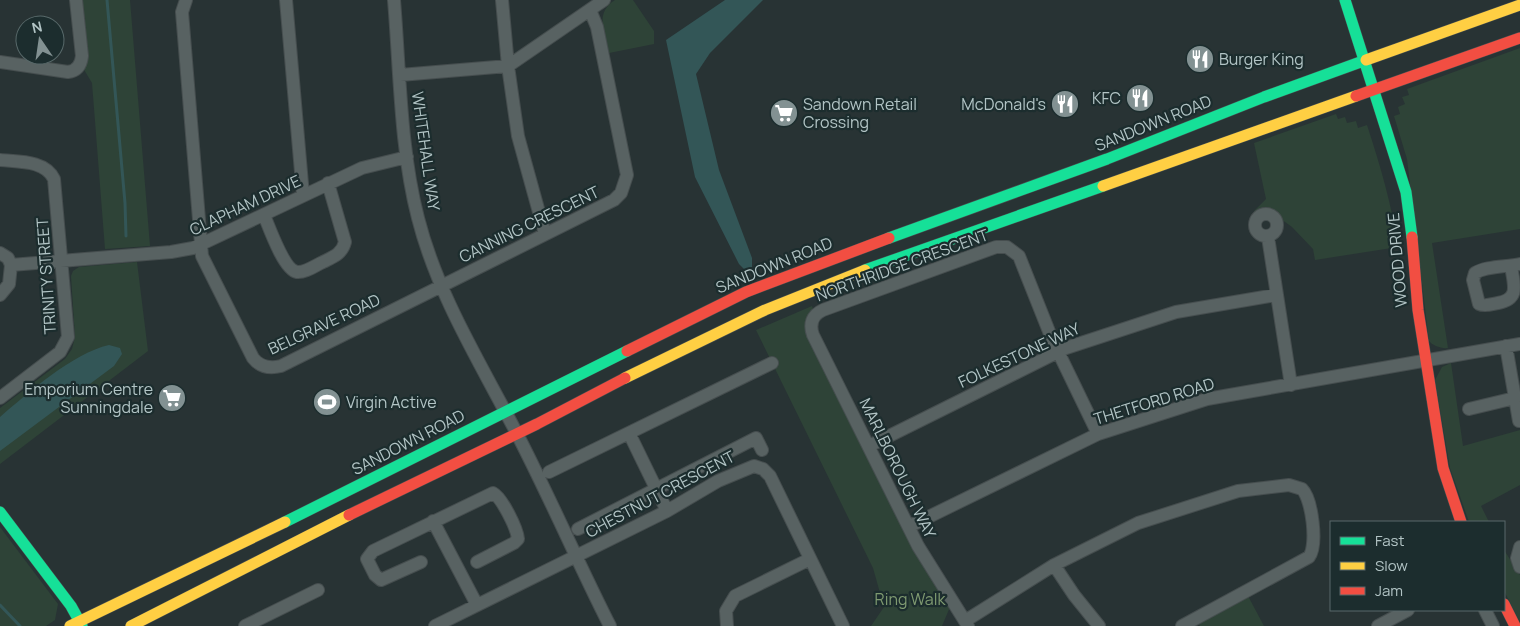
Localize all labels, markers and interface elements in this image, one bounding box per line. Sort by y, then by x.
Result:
north arrow [15,15,65,65]
text: N [30,16,44,37]
restaurant icon: Burger King [1185,44,1215,74]
place label: Burger King [1219,48,1304,70]
restaurant icon: KFC [1125,83,1155,113]
place label: KFC [1092,87,1121,109]
restaurant icon: McDonald's [1050,89,1080,119]
street label: SANDOWN ROAD [1091,89,1215,156]
street label: WHITEHALL WAY [407,90,445,212]
place label: Sandown Retail Crossing [803,93,917,133]
place label: McDonald's [961,93,1046,115]
supermarket icon: Sandown Retail Crossing [769,98,799,128]
street label: CLAPHAM DRIVE [186,170,304,240]
street label: CANNING CRESCENT [455,180,603,268]
street label: WOOD DRIVE [1382,212,1412,308]
street label: TRINITY STREET [31,217,61,335]
street label: NORTHRIDGE CRESCENT [813,223,992,307]
street label: SANDOWN ROAD [712,231,836,298]
street label: BELGRAVE ROAD [264,288,384,360]
street label: FOLKESTONE WAY [954,317,1084,393]
street label: THETFORD ROAD [1091,372,1217,430]
place label: Emporium Centre Sunningdale [24,378,153,418]
supermarket icon: Emporium Centre Sunningdale [157,383,187,413]
sports icon: Virgin Active [312,387,342,417]
place label: Virgin Active [346,391,437,413]
street label: MARLBOROUGH WAY [854,394,942,542]
street label: SANDOWN ROAD [348,404,469,480]
street label: CHESTNUT CRESCENT [582,445,739,543]
legend [1330,521,1505,611]
text: Fast [1375,530,1404,551]
text: Slow [1375,555,1408,576]
text: Jam [1375,580,1403,601]
park label: Ring Walk [875,588,946,610]

